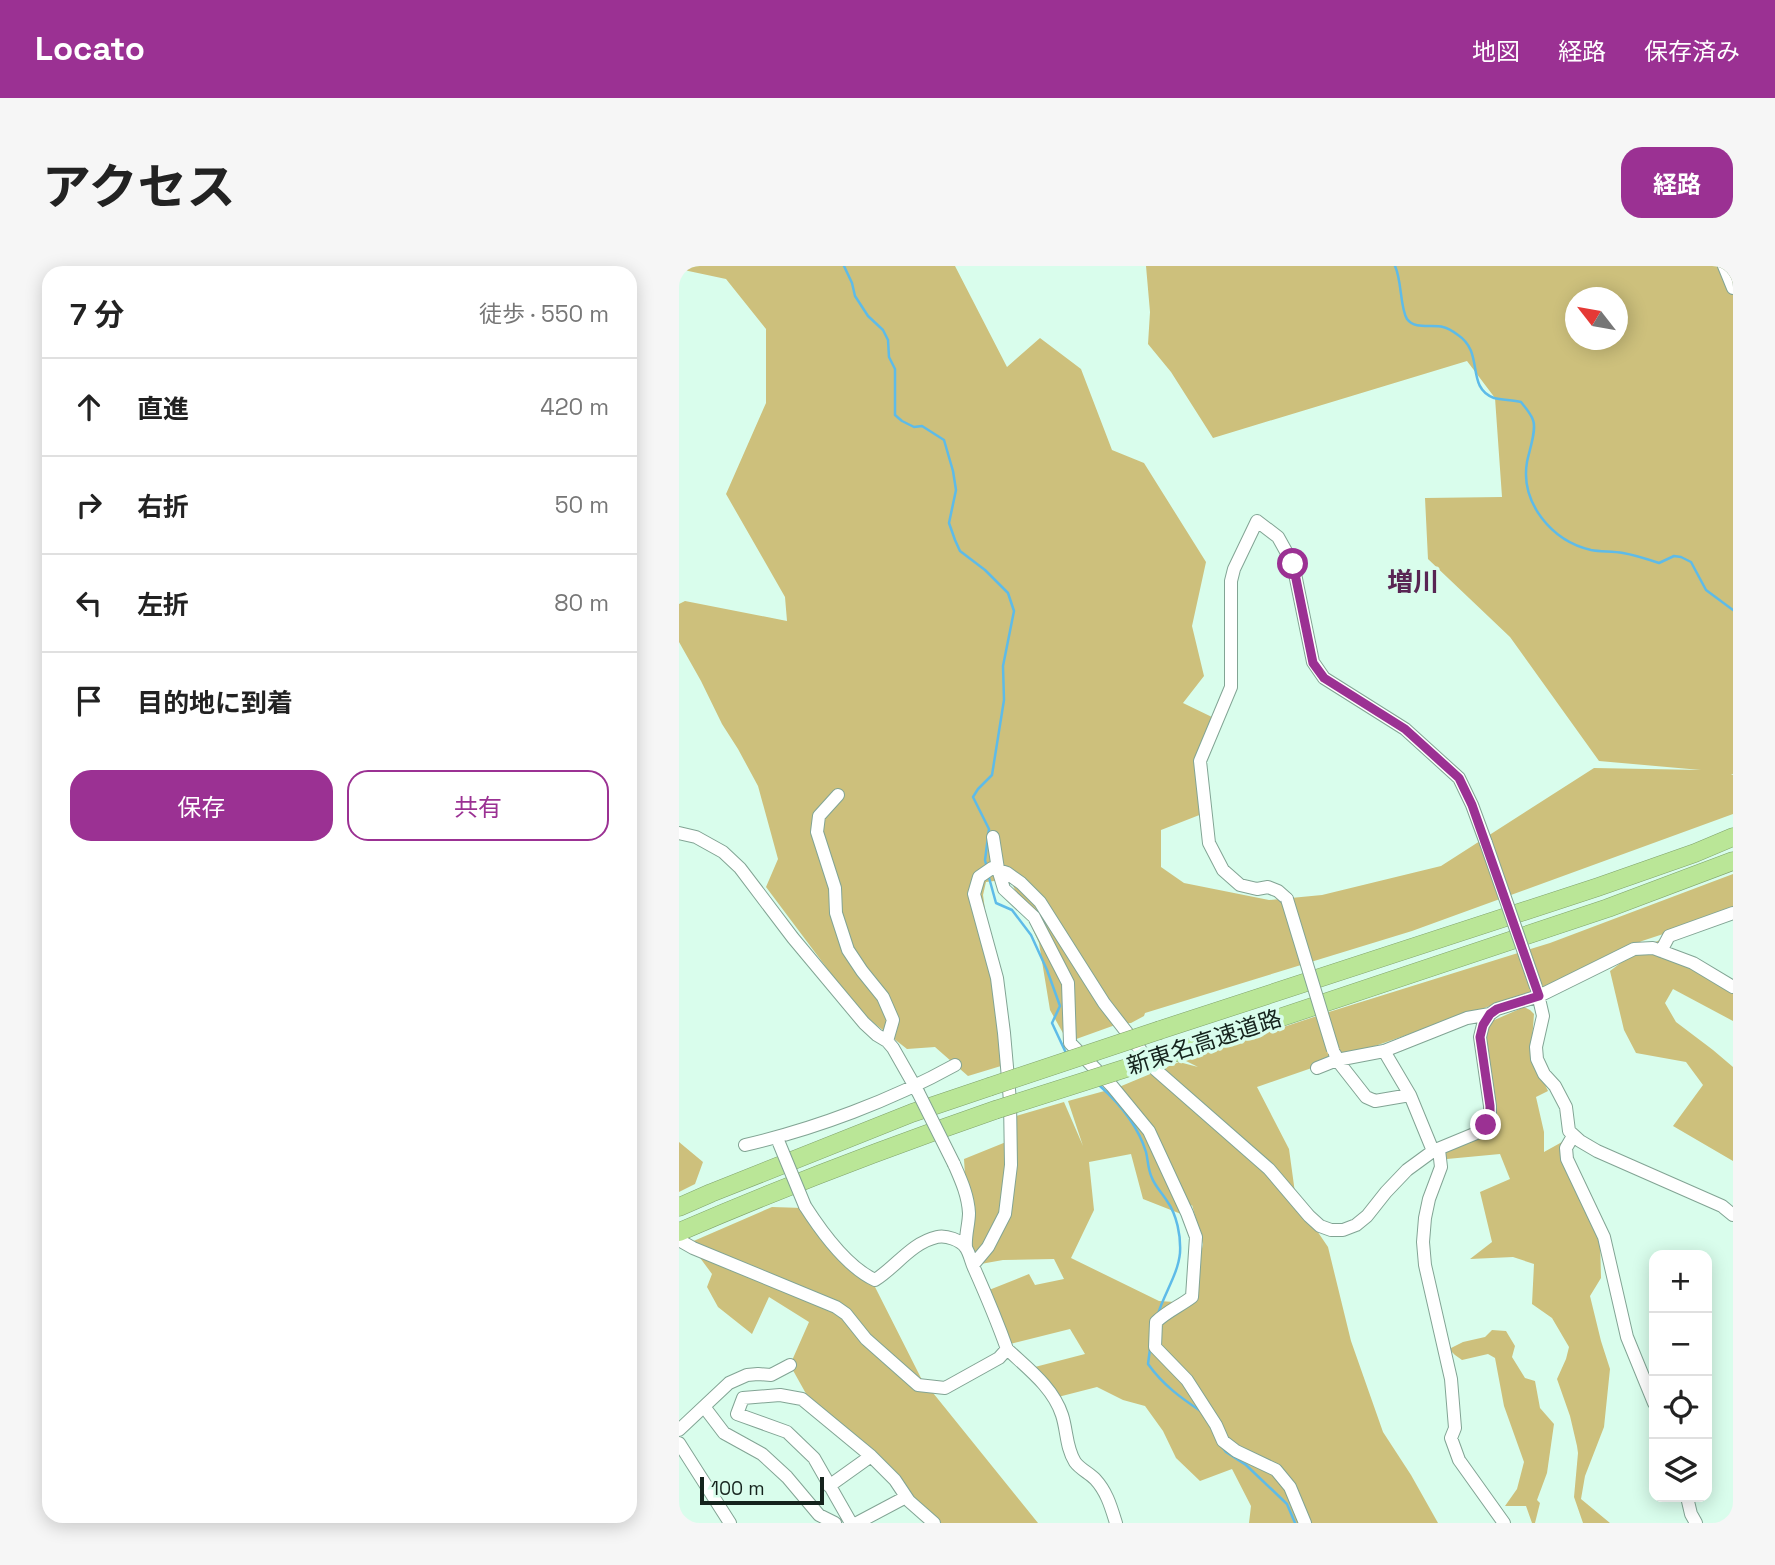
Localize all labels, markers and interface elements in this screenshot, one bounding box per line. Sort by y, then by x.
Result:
text: Locato [35,28,145,70]
text: 地図 [1472,36,1520,67]
text: 経路 [1558,36,1606,67]
text: 保存済み [1644,36,1740,67]
button: 経路 [1621,147,1733,218]
text: アクセス [42,156,236,218]
north arrow [1565,287,1628,350]
text: 7 分 [70,295,124,334]
text: 徒歩 · 550 m [479,299,609,329]
icon: ahead [70,388,108,426]
text: 直進 [137,392,189,426]
text: 420 m [540,392,609,422]
icon: right [70,486,108,524]
text: 右折 [137,490,189,524]
text: 50 m [555,490,609,520]
route start [1277,548,1308,579]
district label: 増川 [1387,565,1439,599]
icon: left [70,584,108,622]
text: 左折 [137,588,189,622]
text: 80 m [554,588,609,618]
icon: arrive [70,682,108,720]
text: 目的地に到着 [137,686,293,720]
button: 保存 [70,770,333,841]
button: 共有 [347,770,609,841]
street label: 新東名高速道路 [1123,1003,1285,1081]
route end [1470,1109,1501,1140]
map controls [1649,1250,1712,1502]
button: + [1649,1250,1712,1313]
button: − [1649,1313,1712,1376]
button: locate [1649,1376,1712,1439]
button: layers [1649,1439,1712,1502]
scale bar [700,1474,824,1506]
text: 100 m [711,1476,765,1501]

